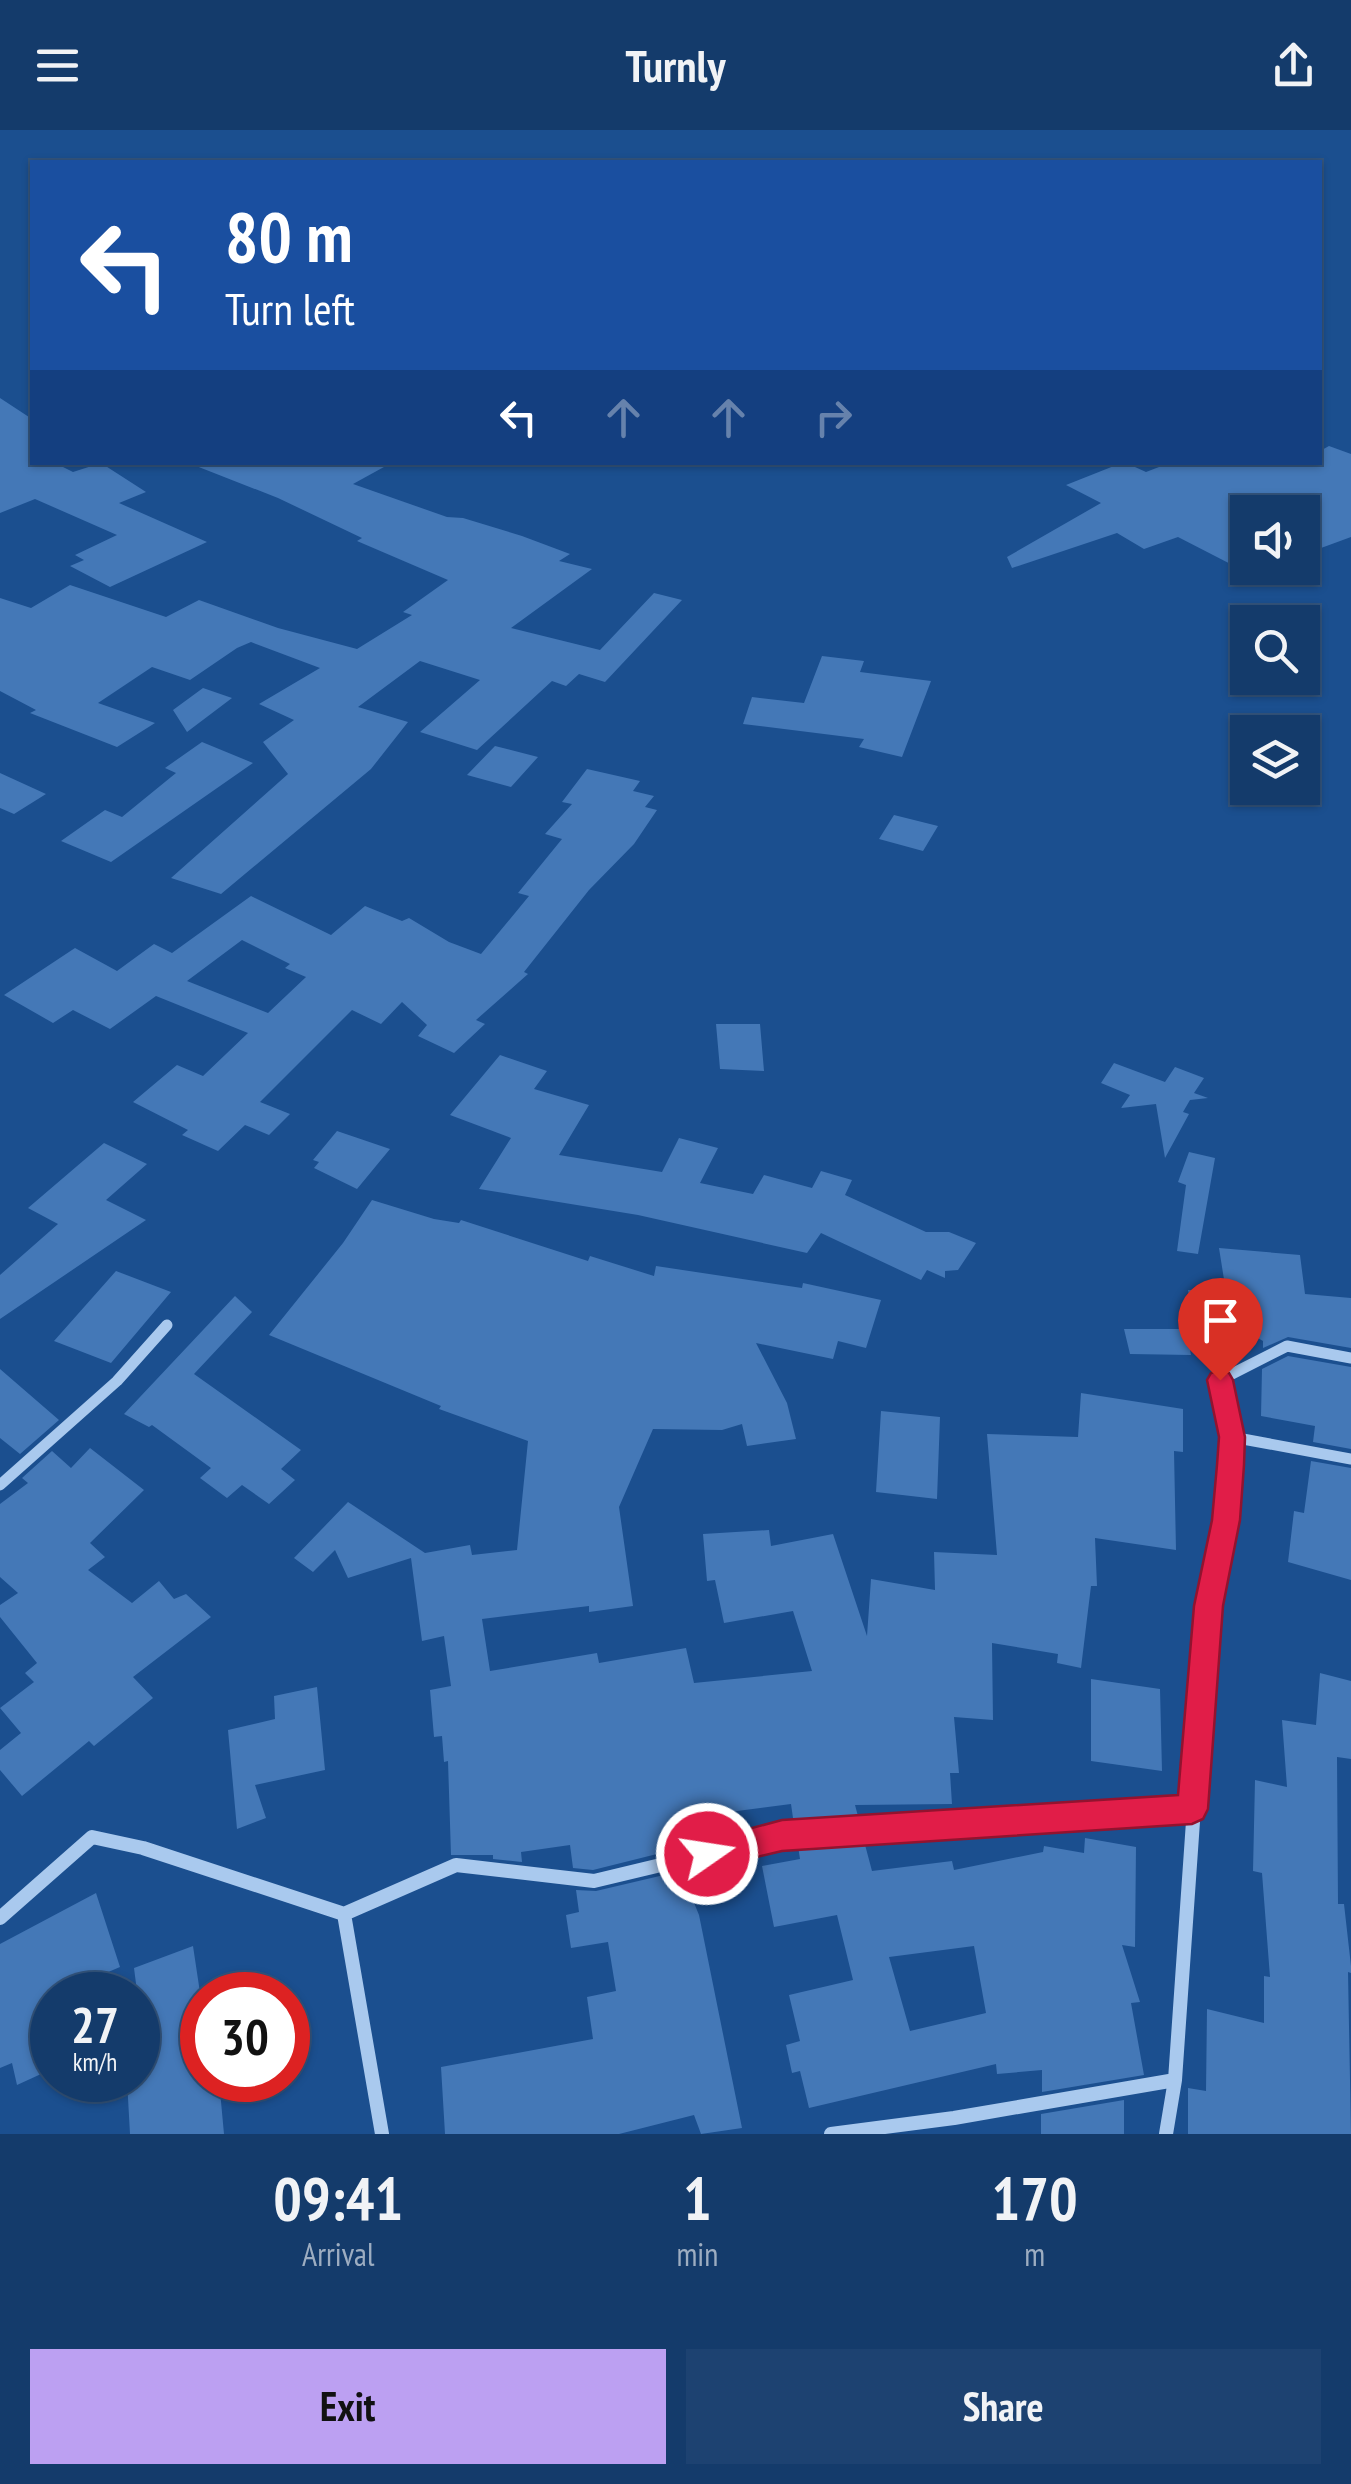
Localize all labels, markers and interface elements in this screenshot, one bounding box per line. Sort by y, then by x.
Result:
text: Turnly [626,36,725,94]
icon: menu [30,38,85,93]
icon: share [1266,38,1321,93]
text: 80 m [225,191,353,281]
icon: left [60,200,190,330]
text: Turn left [225,279,355,337]
icon: left [491,390,546,445]
icon: ahead [596,390,651,445]
icon: ahead [701,390,756,445]
icon: right [806,390,861,445]
map controls [1230,495,1320,805]
button: sound [1230,495,1320,585]
button: search [1230,605,1320,695]
button: layers [1230,715,1320,805]
pin [1178,1278,1263,1381]
icon: arrive [1193,1293,1248,1348]
position arrow [655,1802,759,1906]
speed limit sign: 30 [180,1972,310,2102]
text: 27 [71,1992,119,2057]
text: km/h [73,2046,117,2078]
text: 09:41 [273,2159,403,2237]
text: 1 [683,2159,712,2237]
text: 170 [992,2159,1078,2237]
text: Arrival [302,2233,374,2275]
text: min [676,2233,718,2275]
text: m [1024,2233,1045,2275]
button: Exit [30,2349,666,2464]
button: Share [686,2349,1321,2464]

